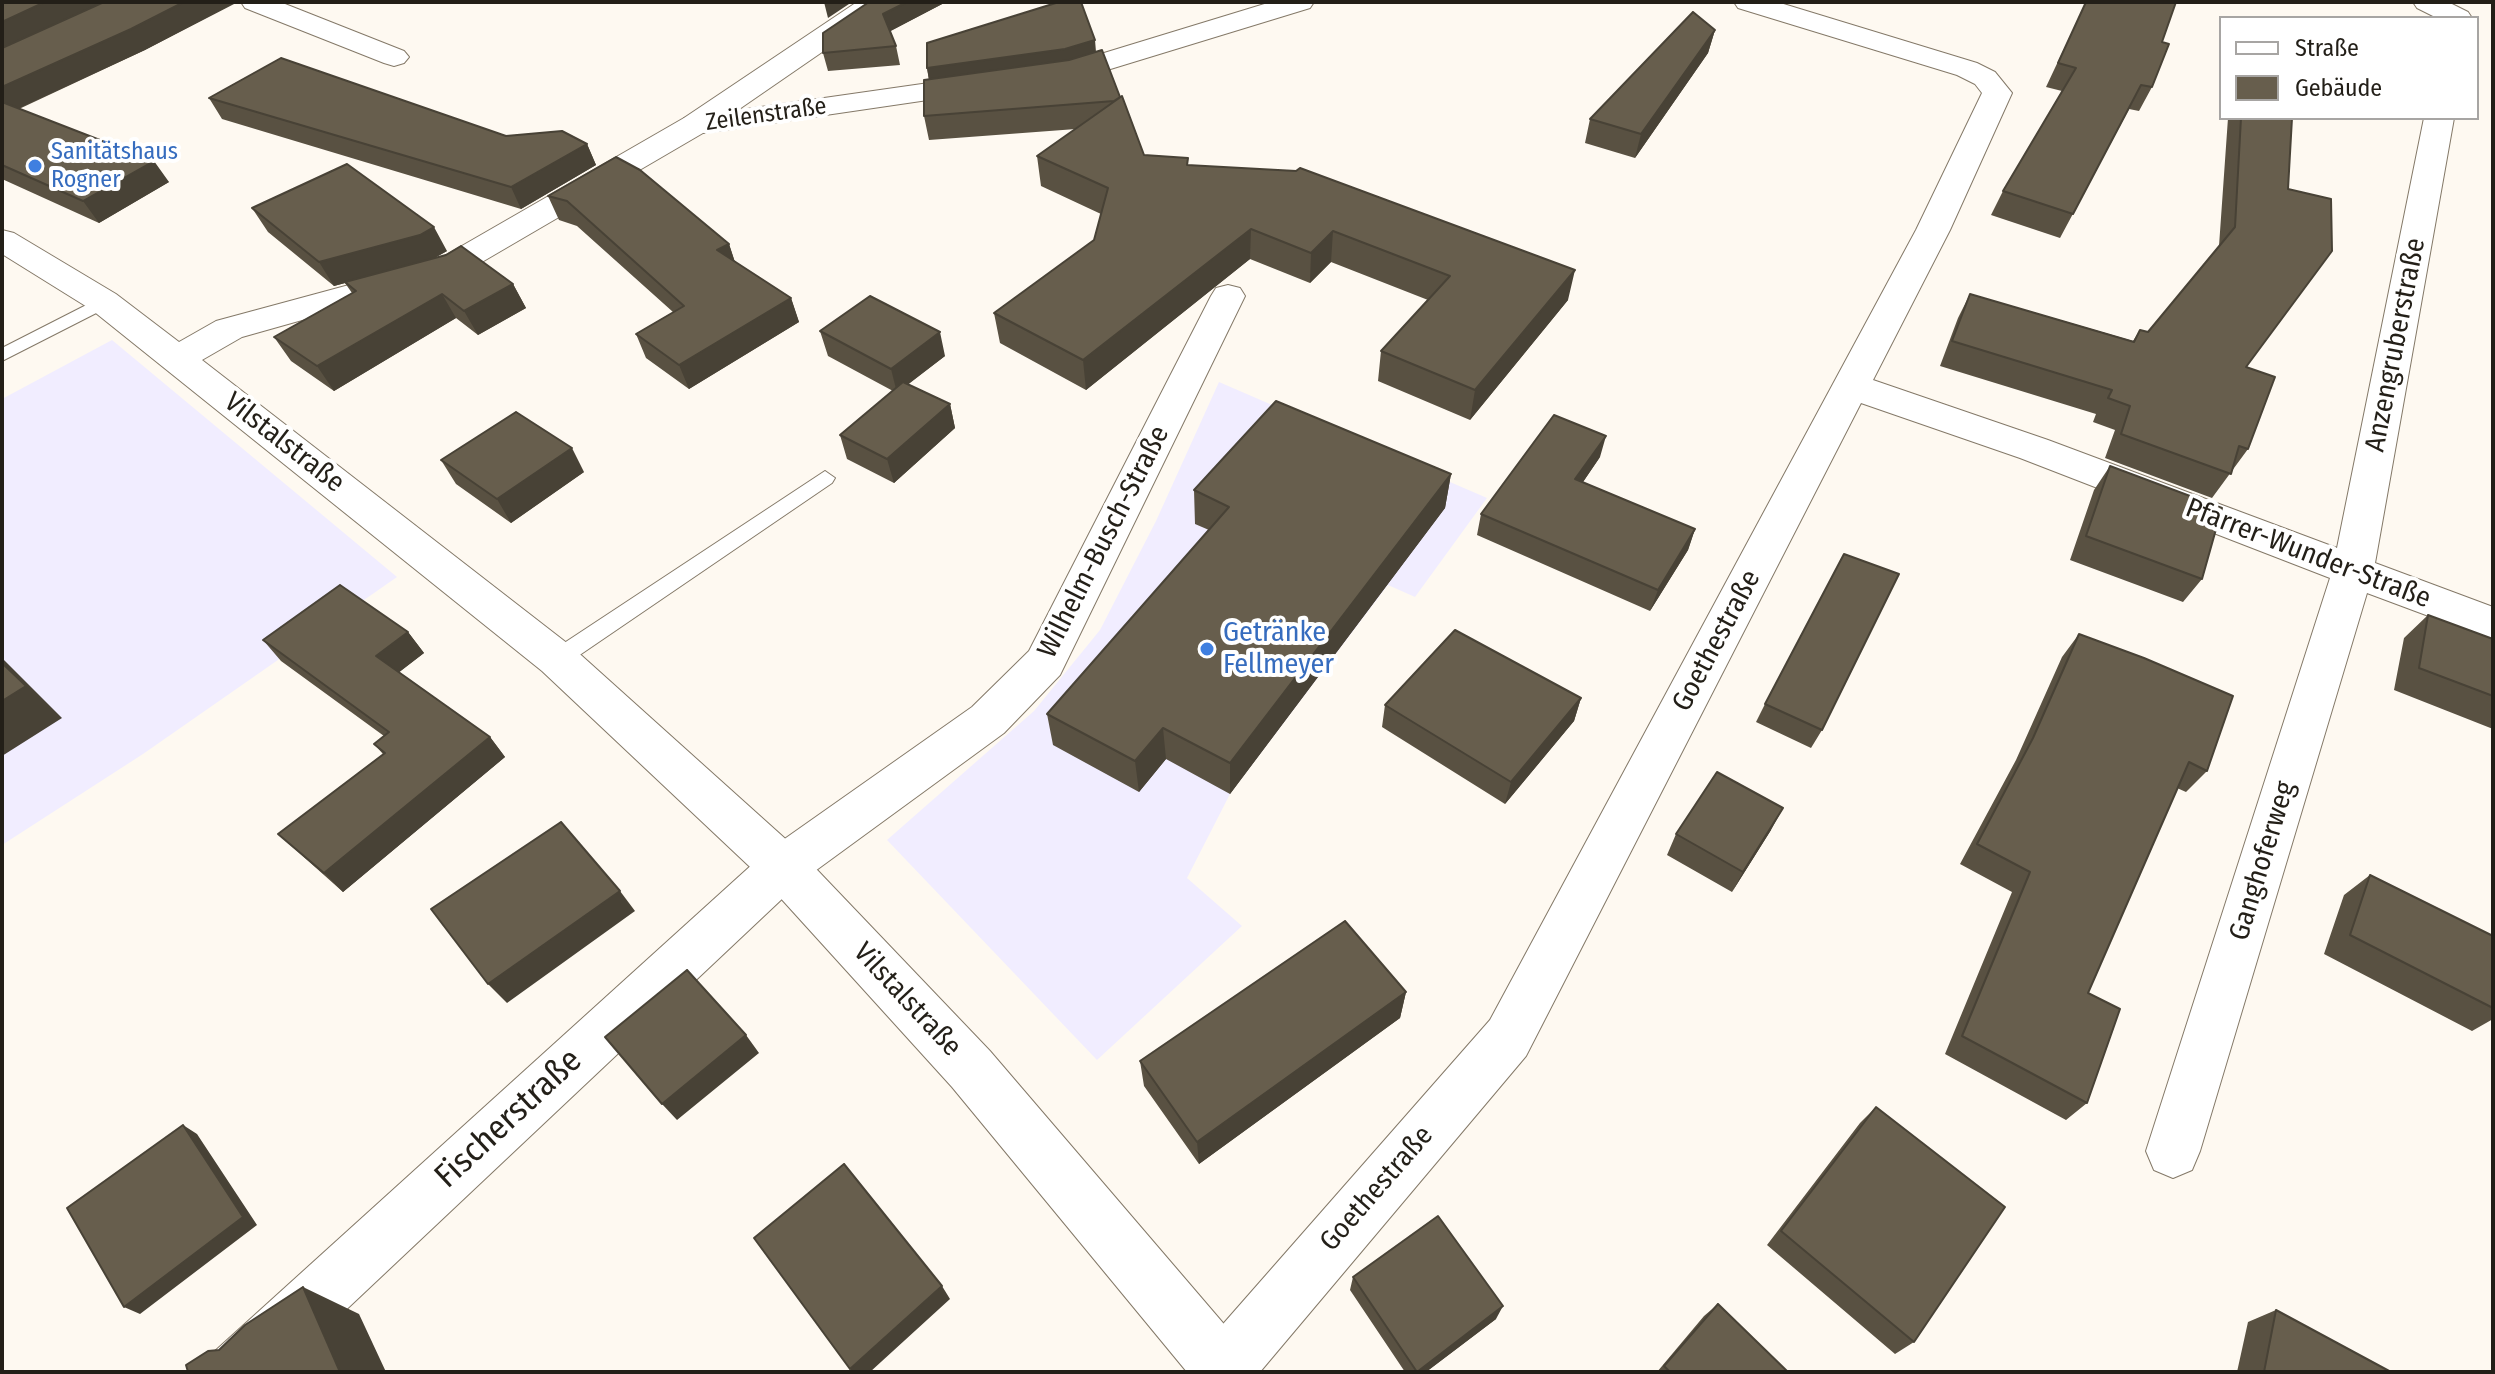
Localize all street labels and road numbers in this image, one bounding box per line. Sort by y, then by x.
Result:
street label: Zeilenstraße [704,92,828,138]
street label: Anzengruberstraße [2359,235,2433,455]
street label: Vilstalstraße [217,386,351,500]
street label: Wilhelm-Busch-Straße [1031,420,1177,664]
street label: Pfarrer-Wunder-Straße [2181,492,2435,616]
street label: Goethestraße [1666,565,1768,717]
street label: Ganghoferweg [2223,777,2303,945]
street label: Vilstalstraße [846,936,968,1064]
street label: Fischerstraße [427,1041,591,1197]
street label: Goethestraße [1314,1120,1440,1258]

